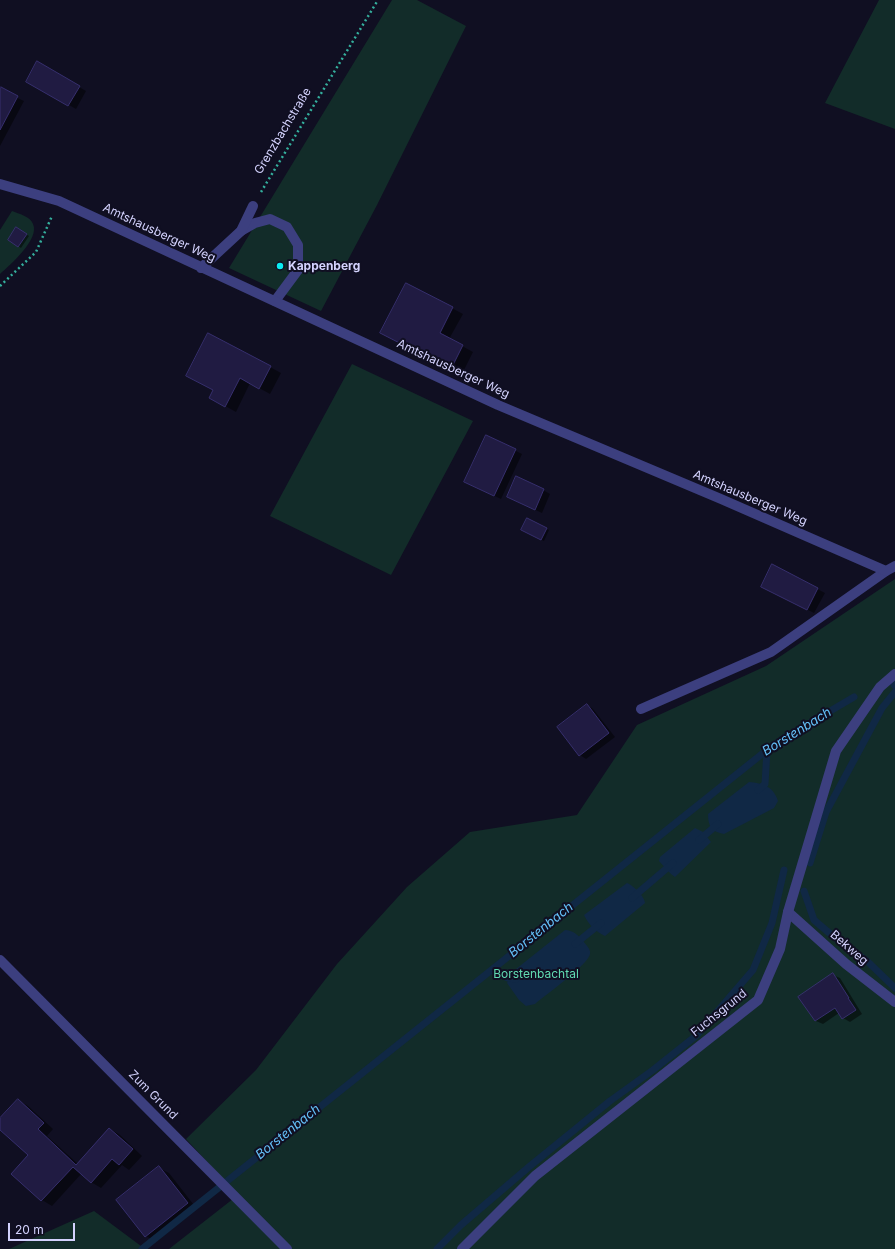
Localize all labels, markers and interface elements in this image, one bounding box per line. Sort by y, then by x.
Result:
street label: Grenzbachstraße [252,85,314,177]
street label: Amtshausberger Weg [100,201,218,265]
place label: Kappenberg [288,259,360,273]
marker: Kappenberg [275,261,285,271]
street label: Amtshausberger Weg [394,337,512,401]
street label: Amtshausberger Weg [691,467,809,529]
water label: Borstenbach [760,705,834,759]
water label: Borstenbach [506,899,576,961]
street label: Bekweg [827,928,871,968]
park label: Borstenbachtal [493,967,579,981]
street label: Fuchsgrund [688,986,750,1040]
street label: Zum Grund [125,1067,181,1123]
water label: Borstenbach [253,1101,323,1163]
scale bar [10,1215,77,1241]
text: 20 m [15,1222,44,1237]

